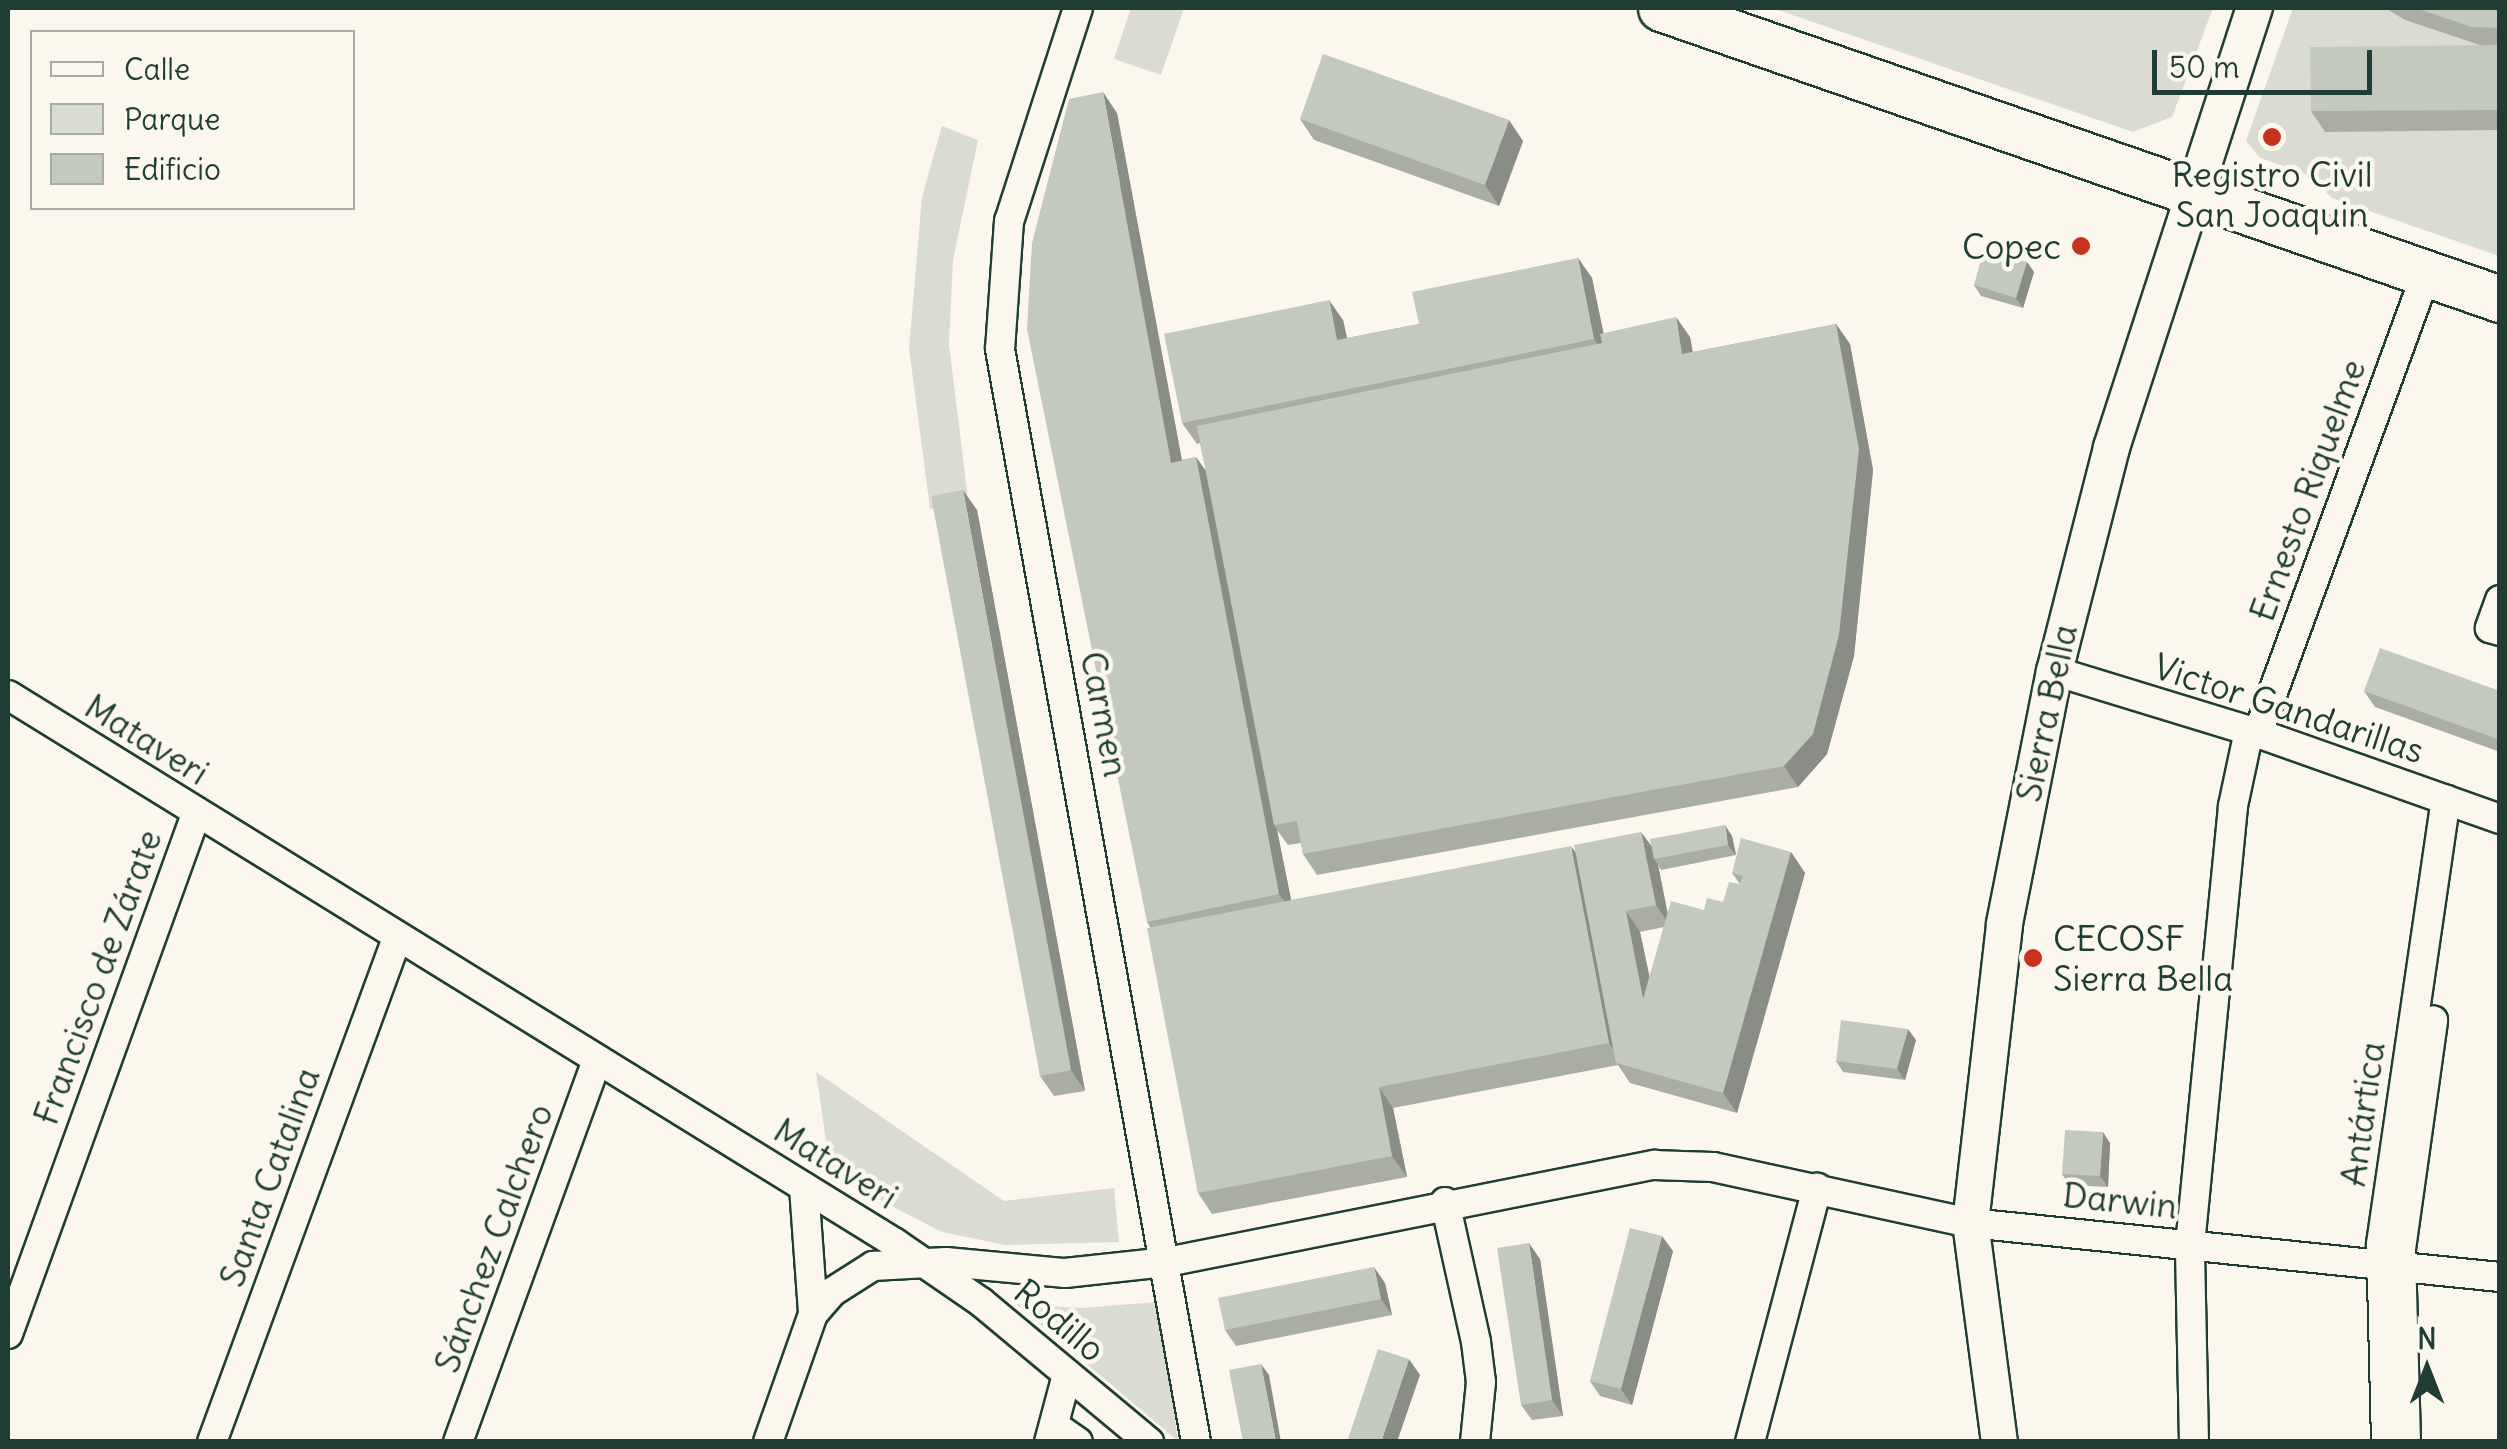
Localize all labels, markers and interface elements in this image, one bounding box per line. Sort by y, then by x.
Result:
legend [30,30,355,210]
scale bar [2157,30,2377,92]
text: 50 m [2169,48,2239,86]
text: Calle [124,50,190,88]
text: Parque [124,100,220,138]
marker: Registro Civil San Joaquin [2261,126,2283,148]
text: Edificio [124,150,221,188]
place label: Registro Civil San Joaquin [2172,153,2372,235]
place label: Copec [1962,225,2061,267]
marker: Copec [2070,235,2092,257]
street label: Ernesto Riquelme [2240,353,2374,627]
street label: Sierra Bella [2007,621,2085,805]
street label: Victor Gandarillas [2149,645,2429,771]
street label: Carmen [1072,648,1138,780]
street label: Mataveri [77,685,217,793]
street label: Francisco de Zárate [24,824,170,1130]
place label: CECOSF Sierra Bella [2053,917,2233,999]
marker: CECOSF Sierra Bella [2022,947,2044,969]
street label: Antártica [2331,1039,2393,1189]
street label: Santa Catalina [210,1062,328,1292]
street label: Sánchez Calchero [425,1098,561,1378]
street label: Mataveri [766,1109,906,1217]
street label: Darwin [2061,1173,2179,1227]
street label: Rodillo [1006,1270,1114,1370]
north arrow [2377,1319,2477,1419]
text: N [2417,1321,2437,1357]

